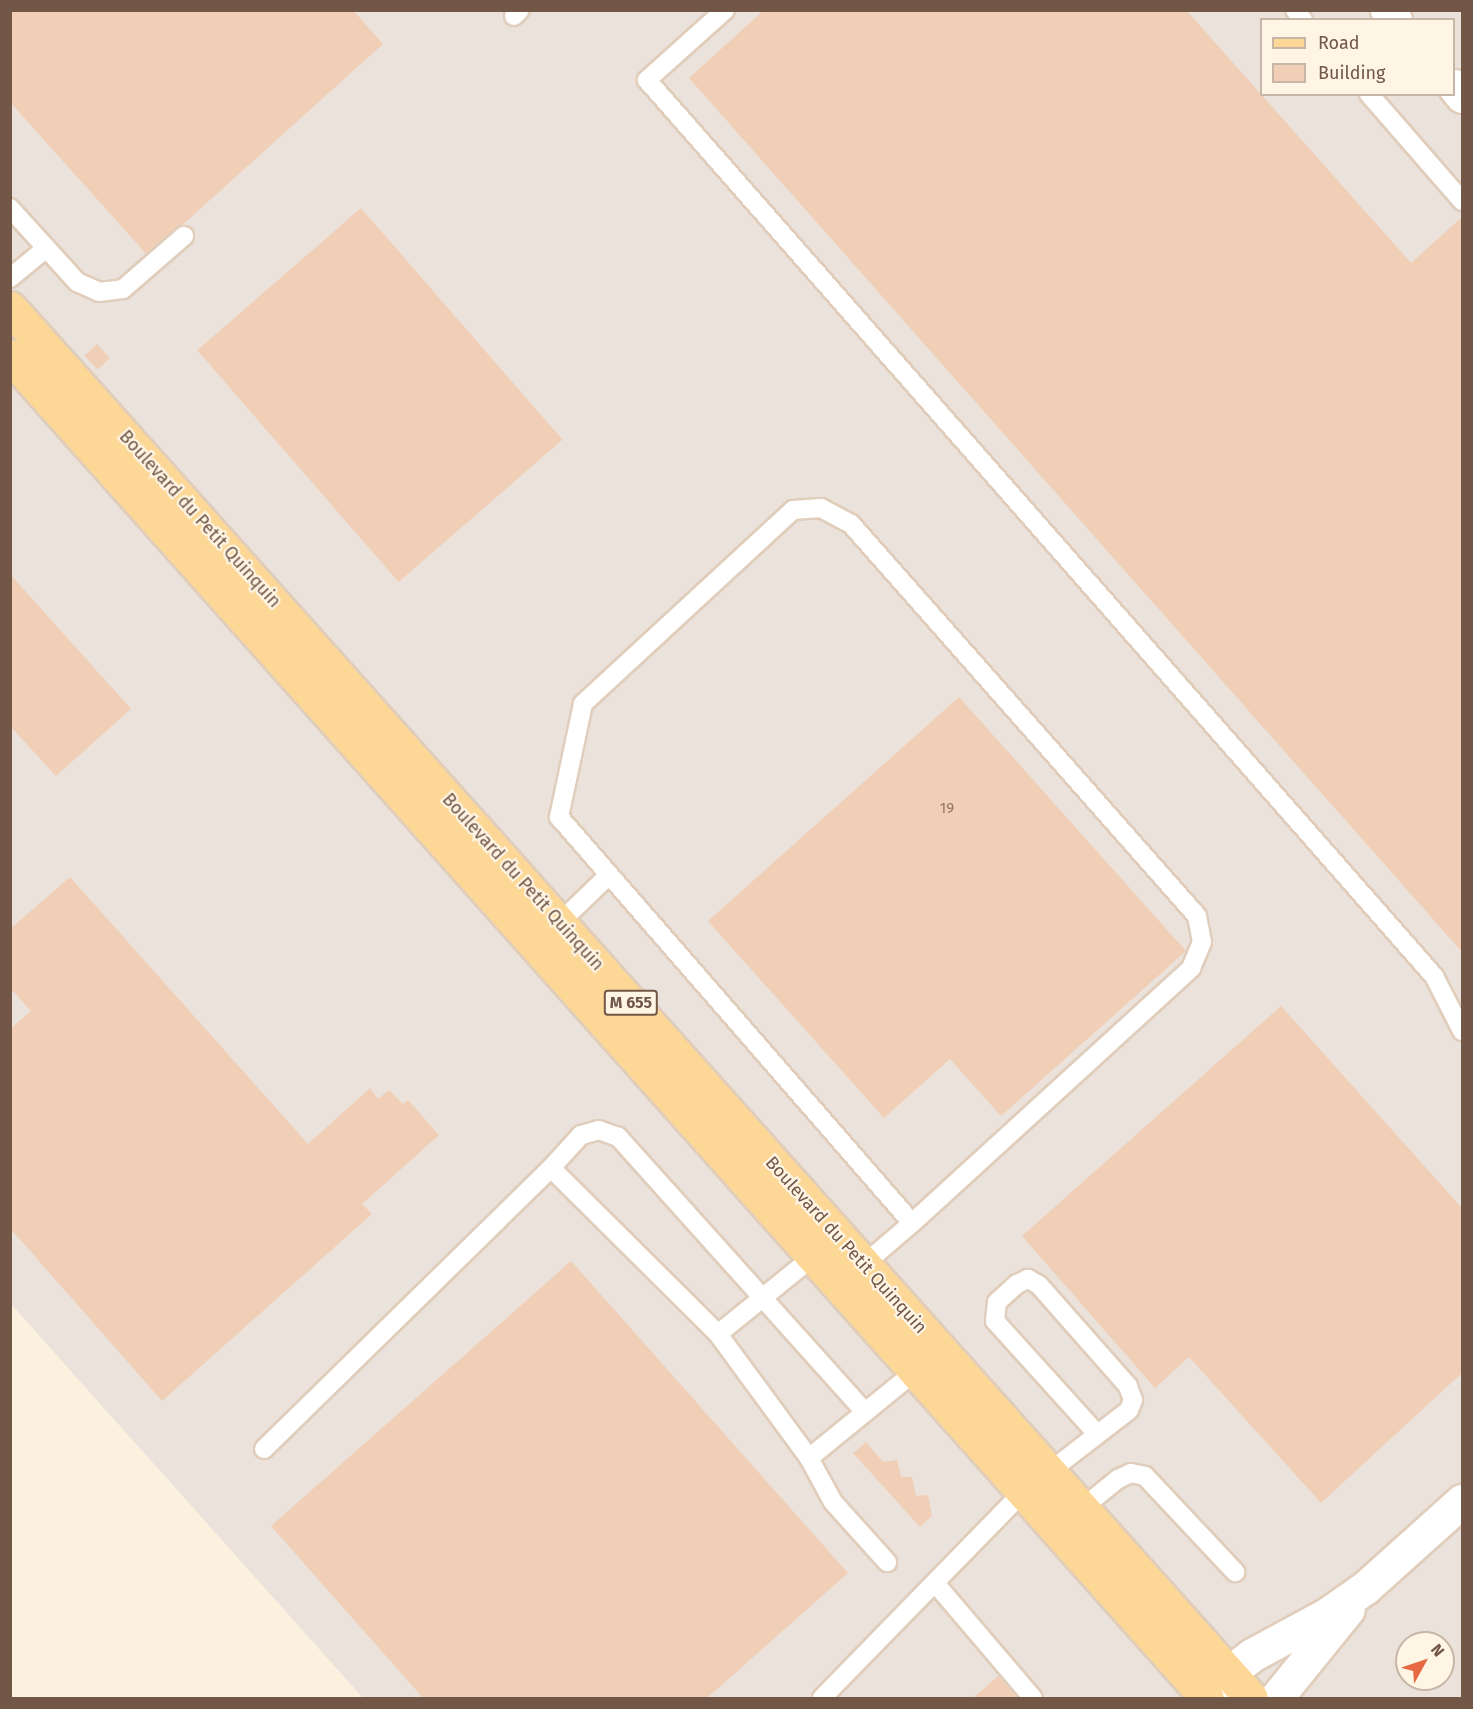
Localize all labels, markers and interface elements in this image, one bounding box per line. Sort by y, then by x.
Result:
legend [1260,18,1455,96]
text: Road [1318,32,1360,54]
text: Building [1318,62,1385,84]
street label: Boulevard du Petit Quinquin [115,426,285,612]
street label: Boulevard du Petit Quinquin [438,789,608,975]
house number: 19 [940,800,954,818]
road number: M 655 [602,990,660,1016]
street label: Boulevard du Petit Quinquin [761,1152,931,1338]
north arrow [1395,1631,1455,1691]
text: N [1427,1640,1448,1661]

